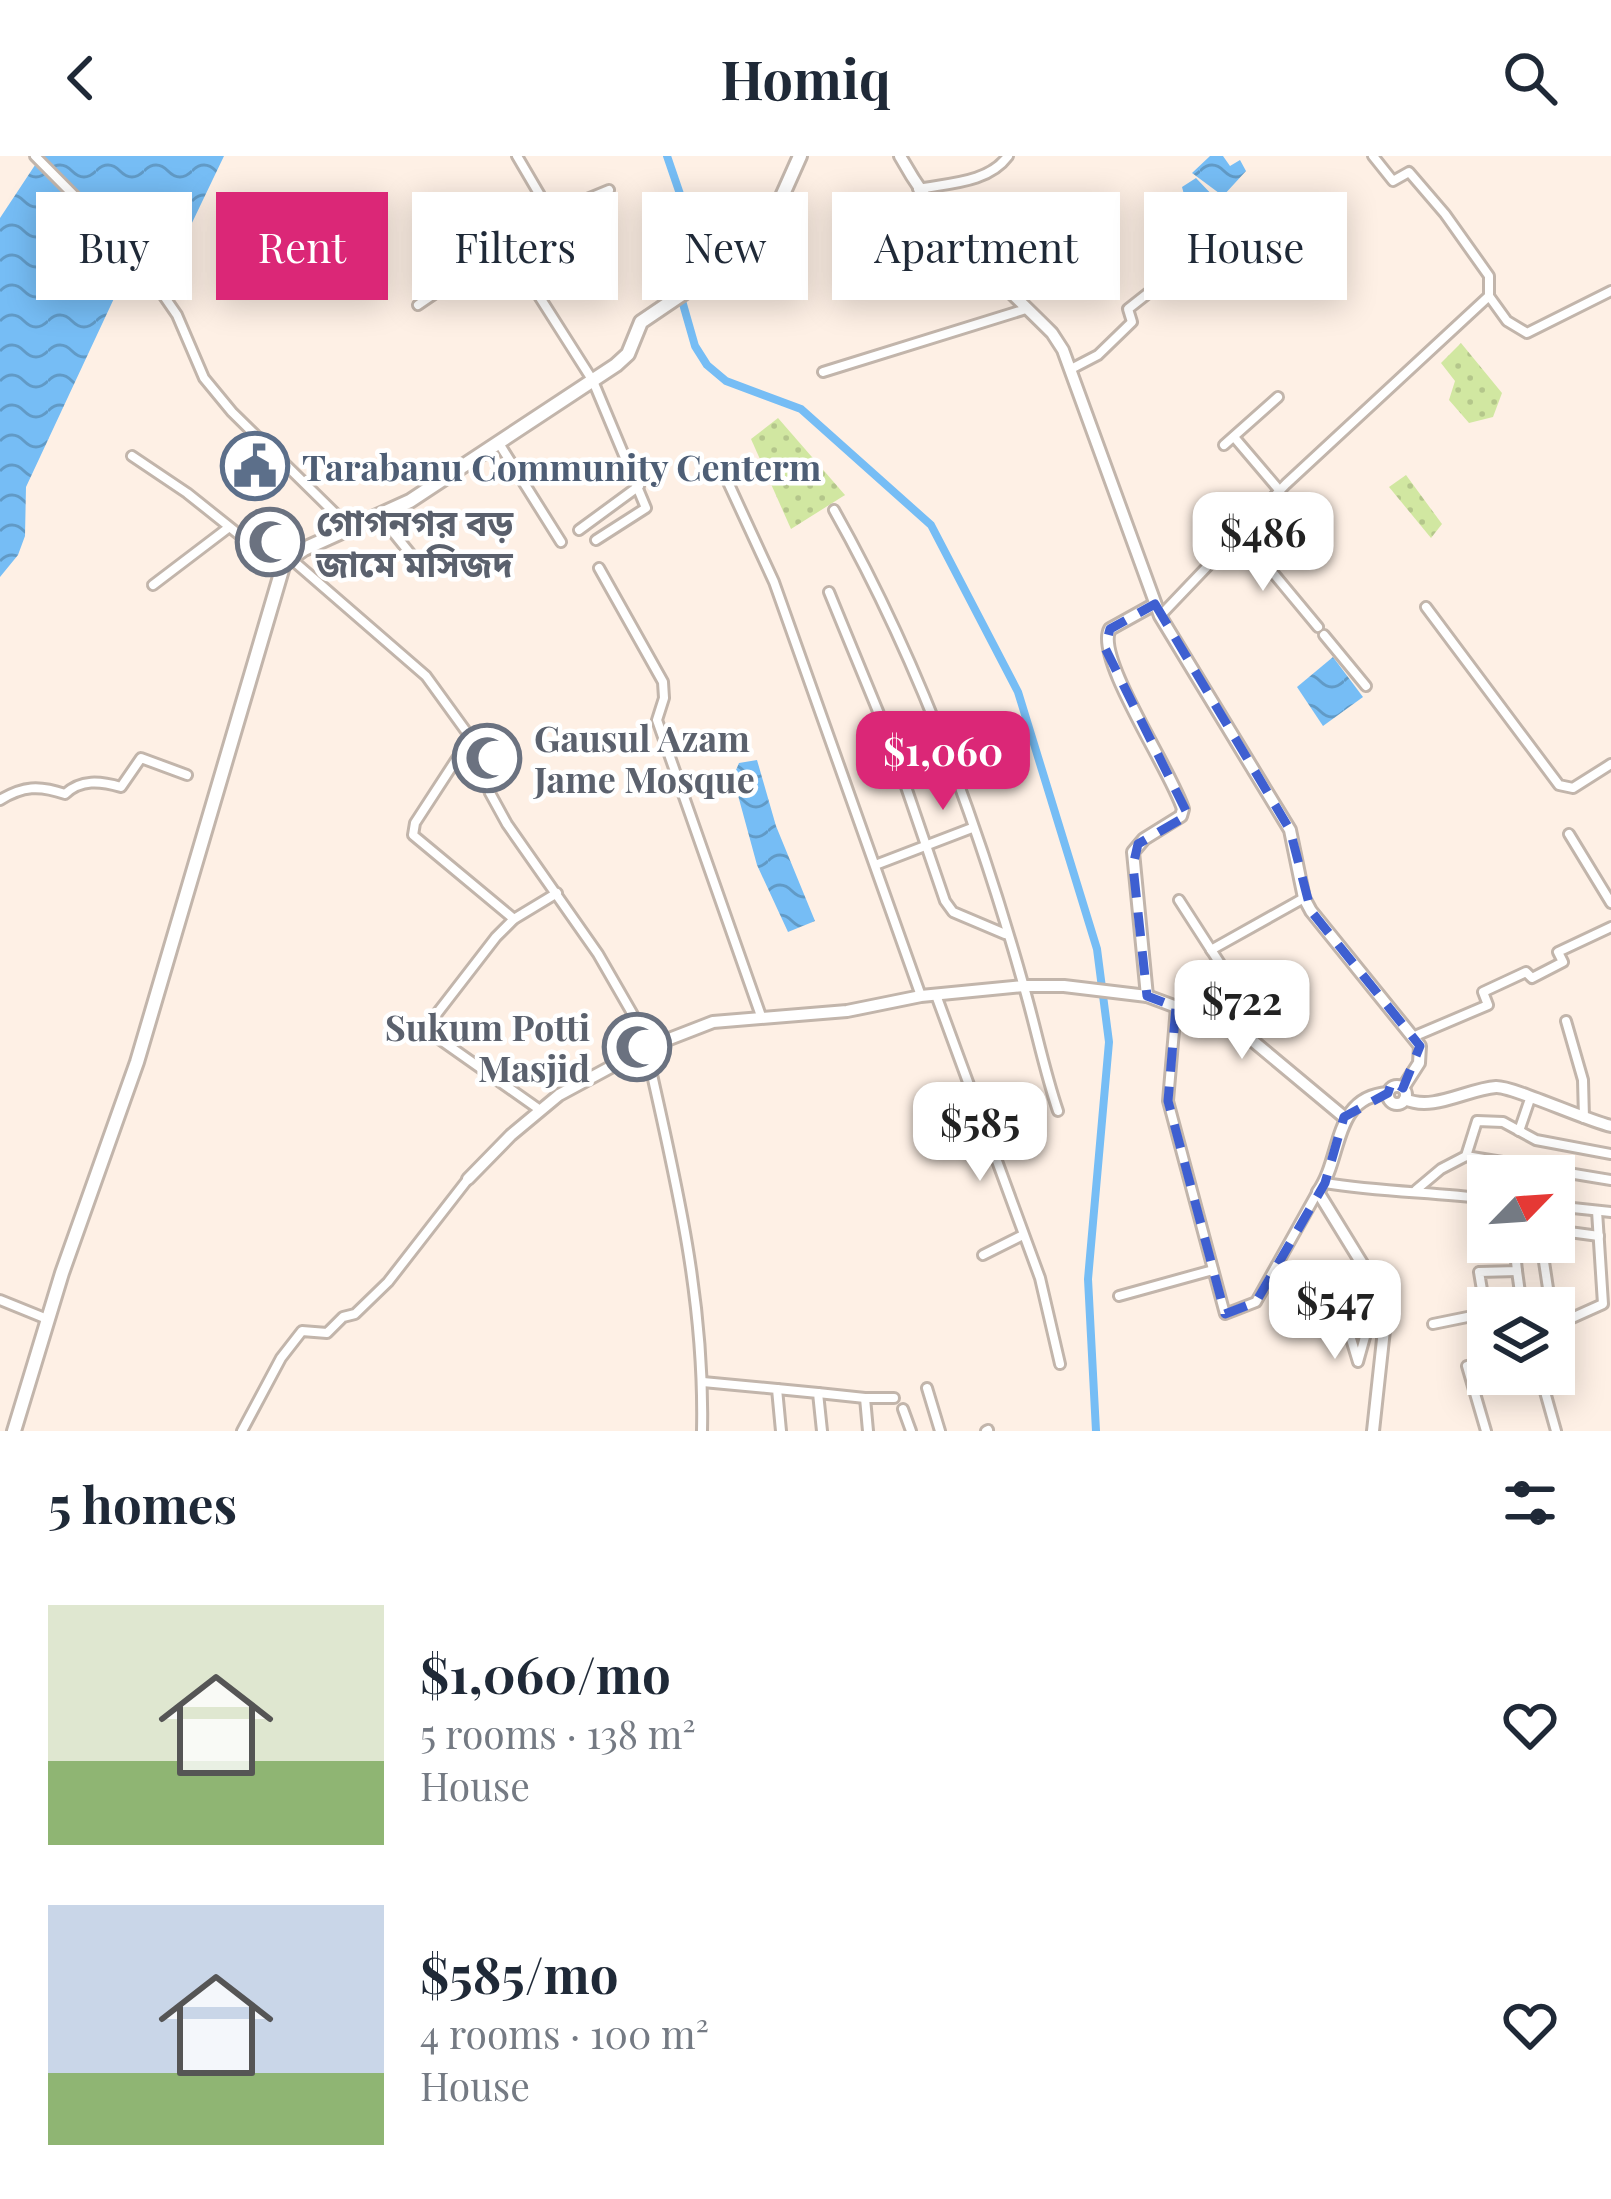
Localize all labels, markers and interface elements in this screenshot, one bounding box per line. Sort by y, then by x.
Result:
text: Homiq [720,42,891,114]
icon: back [48,45,114,111]
icon: search [1497,45,1563,111]
chip: Buy [36,192,192,300]
chip: Rent [216,192,388,300]
chip: Filters [412,192,618,300]
chip: New [642,192,808,300]
chip: Apartment [832,192,1120,300]
chip: House [1144,192,1347,300]
public building icon: Tarabanu Community Centerm [220,431,290,501]
place label: Tarabanu Community Centerm [302,442,822,490]
pin: $486 [1192,492,1334,594]
place label: গোগনগর বড় জামে মসিজদ [315,497,514,586]
text: $486 [1220,505,1306,557]
mosque icon: গোগনগর বড় জামে মসিজদ [235,507,305,577]
pin: $1,060 [845,711,1041,813]
place label: Gausul Azam Jame Mosque [533,713,755,802]
mosque icon: Gausul Azam Jame Mosque [452,723,522,793]
text: $1,060 [883,724,1003,776]
pin: $722 [1171,960,1313,1062]
text: $722 [1202,973,1282,1025]
place label: Sukum Potti Masjid [385,1002,590,1091]
mosque icon: Sukum Potti Masjid [602,1012,672,1082]
pin: $585 [909,1082,1051,1184]
text: $585 [940,1095,1020,1147]
north arrow [1467,1155,1575,1263]
map controls [1467,1155,1575,1395]
pin: $547 [1264,1260,1406,1362]
text: $547 [1296,1273,1374,1325]
button: layers [1467,1287,1575,1395]
text: 5 homes [48,1469,237,1537]
icon: filters [1497,1470,1563,1536]
text: $1,060/mo [420,1639,671,1707]
icon: home [144,1653,288,1797]
icon: heart [1497,1692,1563,1758]
text: 5 rooms · 138 m² [420,1707,696,1759]
text: House [420,1759,530,1811]
text: $585/mo [420,1939,618,2007]
icon: home [144,1953,288,2097]
icon: heart [1497,1992,1563,2058]
text: 4 rooms · 100 m² [420,2007,709,2059]
text: House [420,2059,530,2111]

